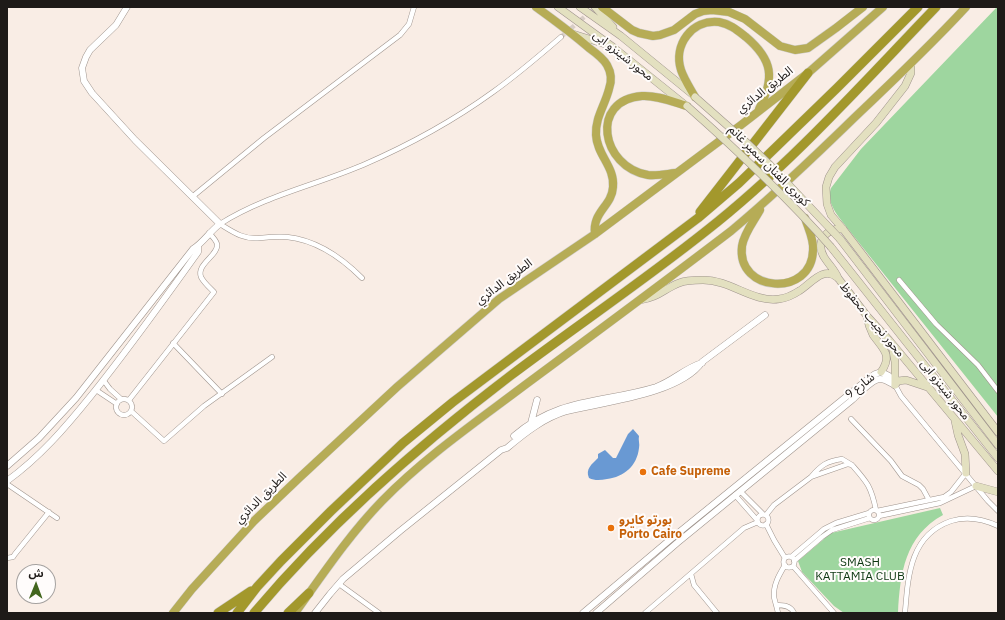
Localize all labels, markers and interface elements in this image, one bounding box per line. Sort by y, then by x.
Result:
street label: محور شينزو ابى [590,28,656,84]
street label: الطريق الدائري [734,64,796,116]
street label: كوبرى الفنان سمير غانم [725,122,813,210]
street label: الطريق الدائري [473,256,535,308]
street label: محور نجيب محفوظ [837,280,907,360]
street label: محور شينزو ابى [917,357,973,423]
street label: شارع 9 [842,370,878,402]
place label: Cafe Supreme [651,465,730,479]
marker: Cafe Supreme [638,467,648,477]
street label: الطريق الدائري [232,469,290,527]
place label: بورتو كايرو Porto Cairo [619,514,682,542]
marker: بورتو كايرو Porto Cairo [606,523,616,533]
park label: SMASH KATTAMIA CLUB [815,556,905,584]
north arrow [16,564,56,604]
text: ش [29,566,44,580]

